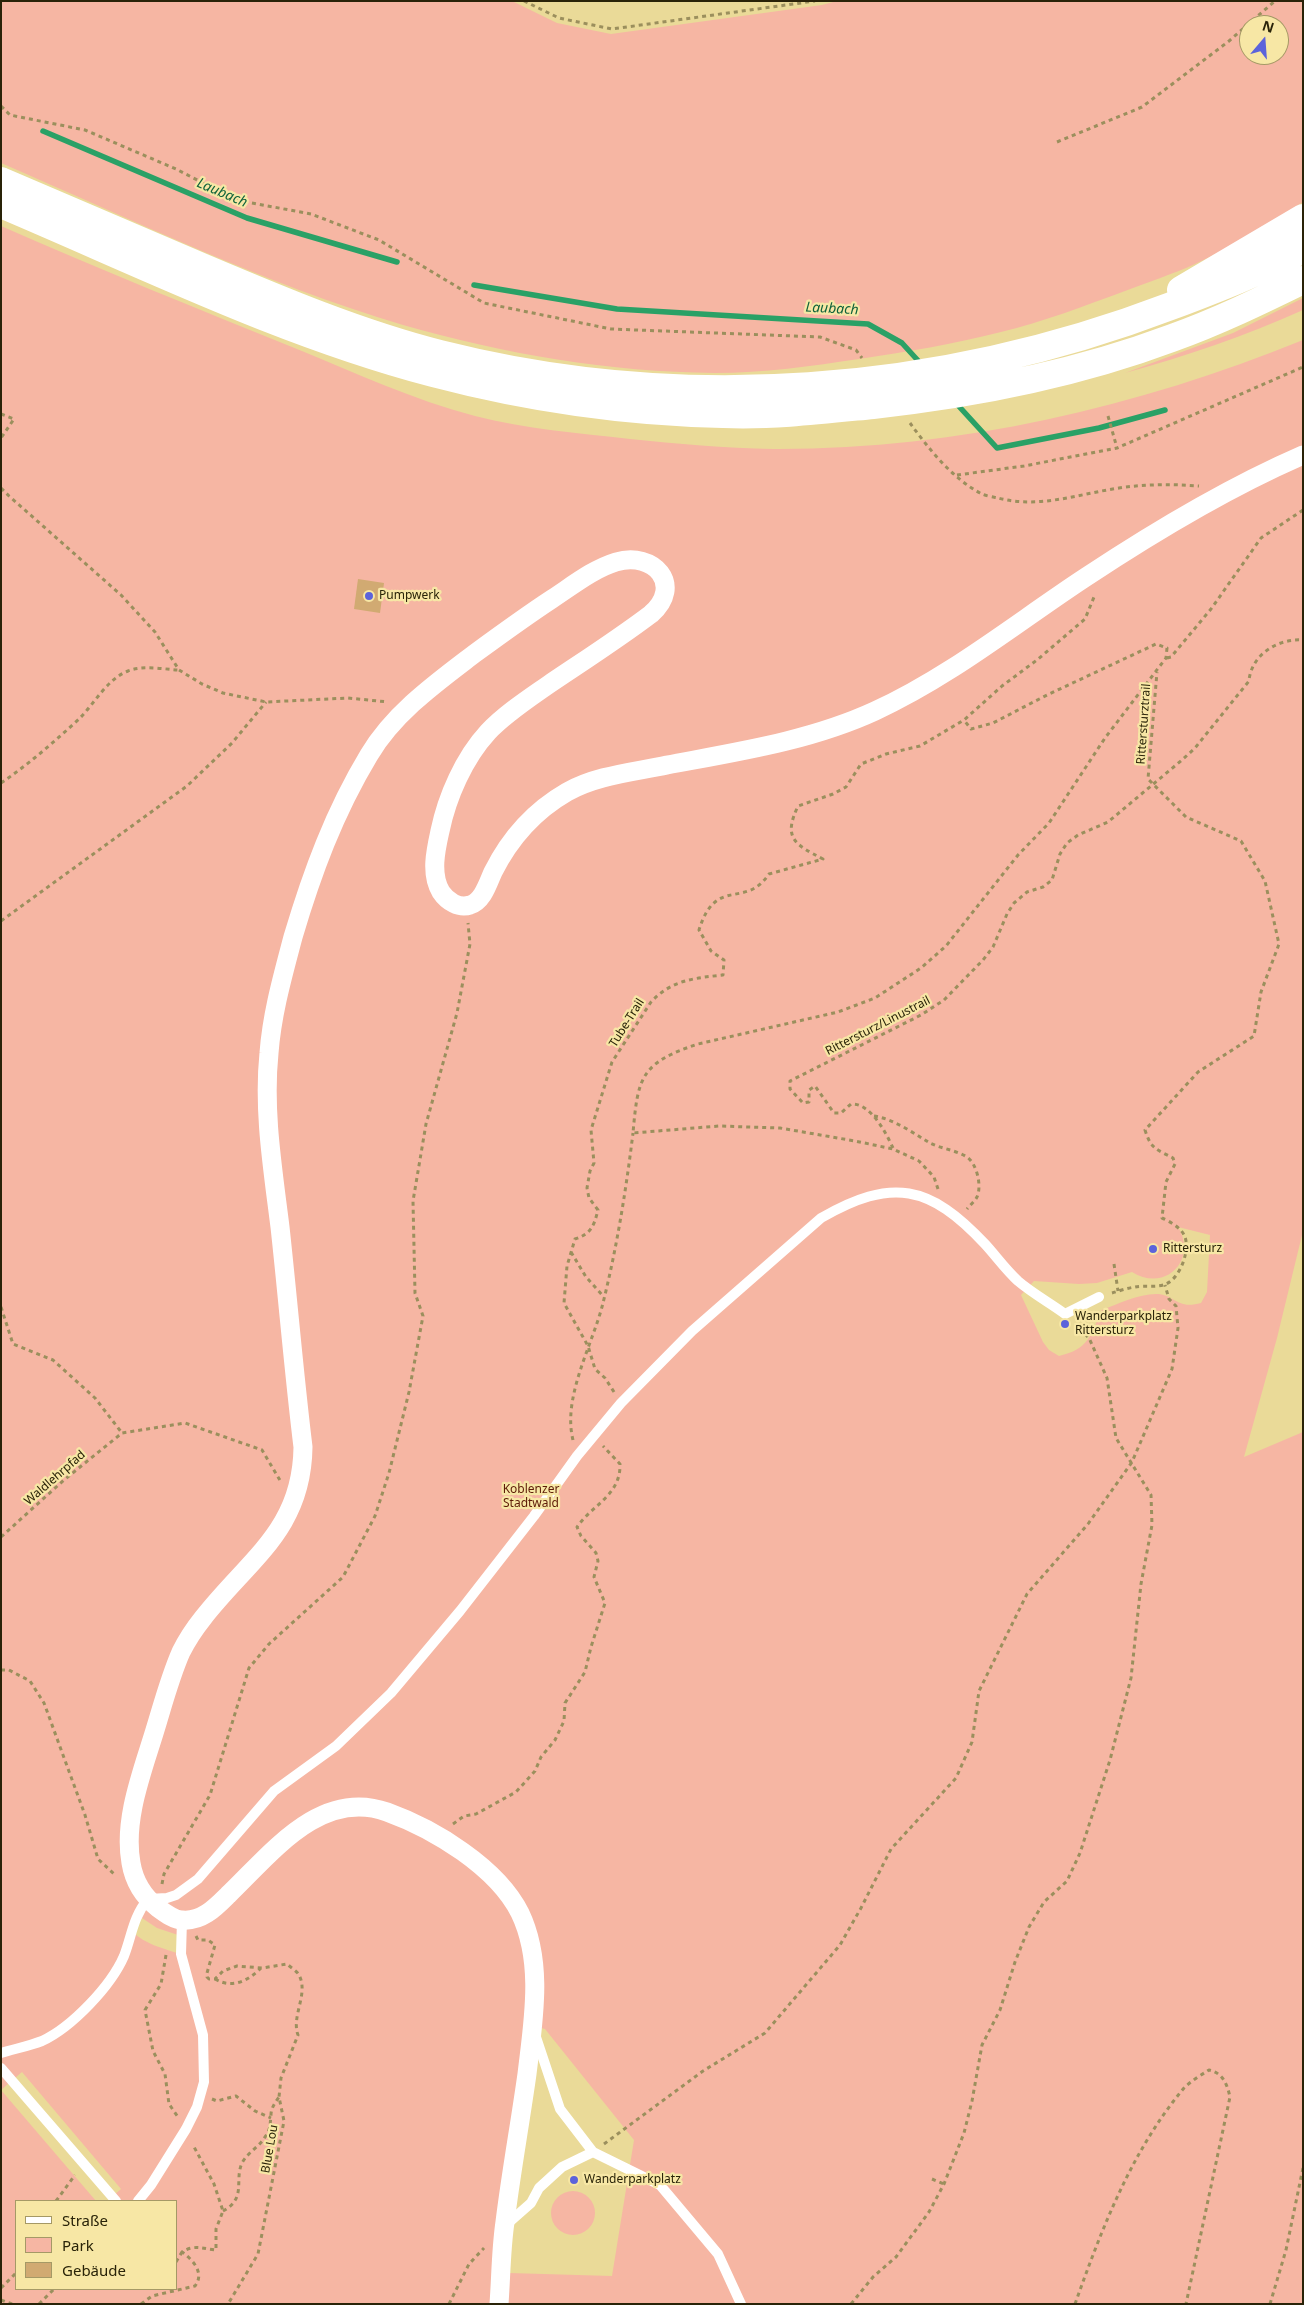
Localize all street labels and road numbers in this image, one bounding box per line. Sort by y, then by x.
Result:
street label: Rittersturztrail [1134,683,1154,765]
street label: Rittersturz/Linustrail [823,993,933,1059]
street label: Tube-Trail [606,996,648,1050]
street label: Waldlehrpfad [22,1448,88,1508]
street label: Blue Lou [259,2124,281,2174]

